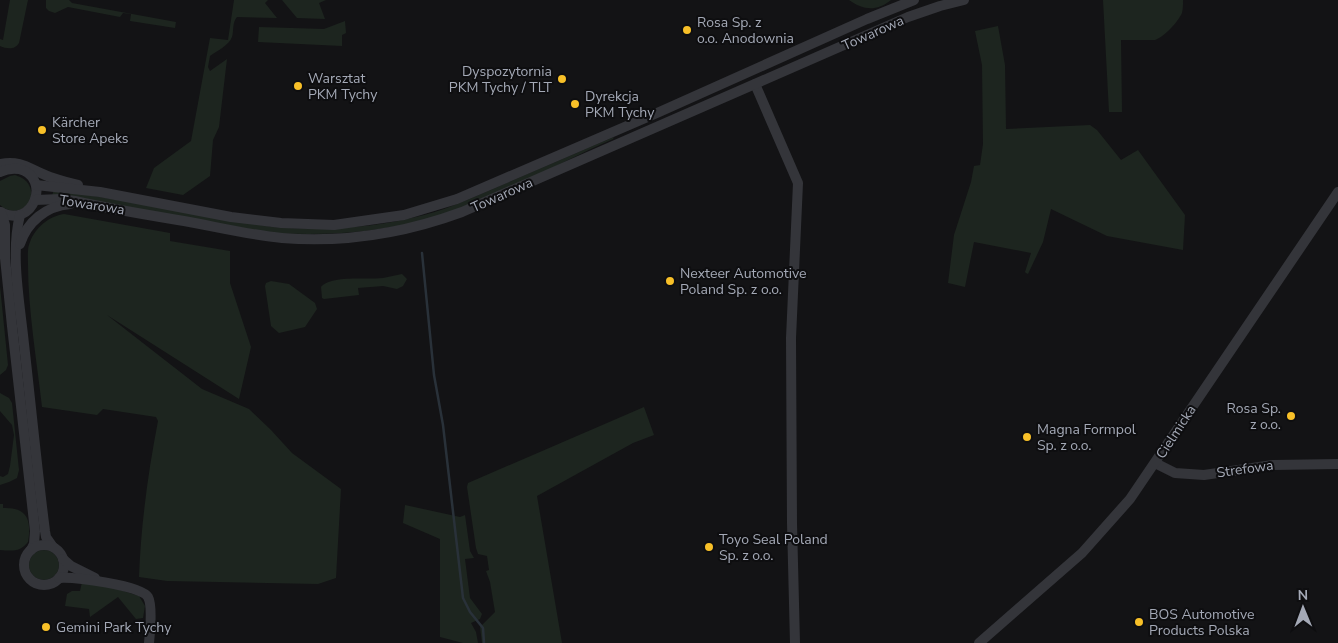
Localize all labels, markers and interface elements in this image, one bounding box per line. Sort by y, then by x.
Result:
street label: Towarowa [839,11,907,55]
place label: Rosa Sp. z o.o. Anodownia [697,13,794,48]
marker: Rosa Sp. z o.o. Anodownia [681,24,693,36]
place label: Dyspozytornia PKM Tychy / TLT [449,62,553,97]
place label: Warsztat PKM Tychy [308,69,378,104]
marker: Dyspozytornia PKM Tychy / TLT [556,73,568,85]
marker: Warsztat PKM Tychy [292,80,304,92]
place label: Dyrekcja PKM Tychy [585,87,655,122]
marker: Dyrekcja PKM Tychy [569,98,581,110]
place label: Kärcher Store Apeks [52,113,129,148]
marker: Kärcher Store Apeks [36,124,48,136]
street label: Towarowa [468,173,536,217]
street label: Towarowa [58,190,126,220]
place label: Nexteer Automotive Poland Sp. z o.o. [680,264,807,299]
marker: Nexteer Automotive Poland Sp. z o.o. [664,275,676,287]
place label: Rosa Sp. z o.o. [1227,399,1281,434]
street label: Cielmicka [1152,402,1200,462]
marker: Rosa Sp. z o.o. [1285,410,1297,422]
place label: Magna Formpol Sp. z o.o. [1037,420,1137,455]
marker: Magna Formpol Sp. z o.o. [1021,431,1033,443]
street label: Strefowa [1215,456,1275,482]
place label: Toyo Seal Poland Sp. z o.o. [719,530,828,565]
marker: Toyo Seal Poland Sp. z o.o. [703,541,715,553]
north arrow [1278,583,1328,633]
text: N [1297,586,1308,605]
place label: BOS Automotive Products Polska [1149,605,1255,640]
marker: BOS Automotive Products Polska [1133,616,1145,628]
place label: Gemini Park Tychy [56,618,172,637]
marker: Gemini Park Tychy [40,621,52,633]

